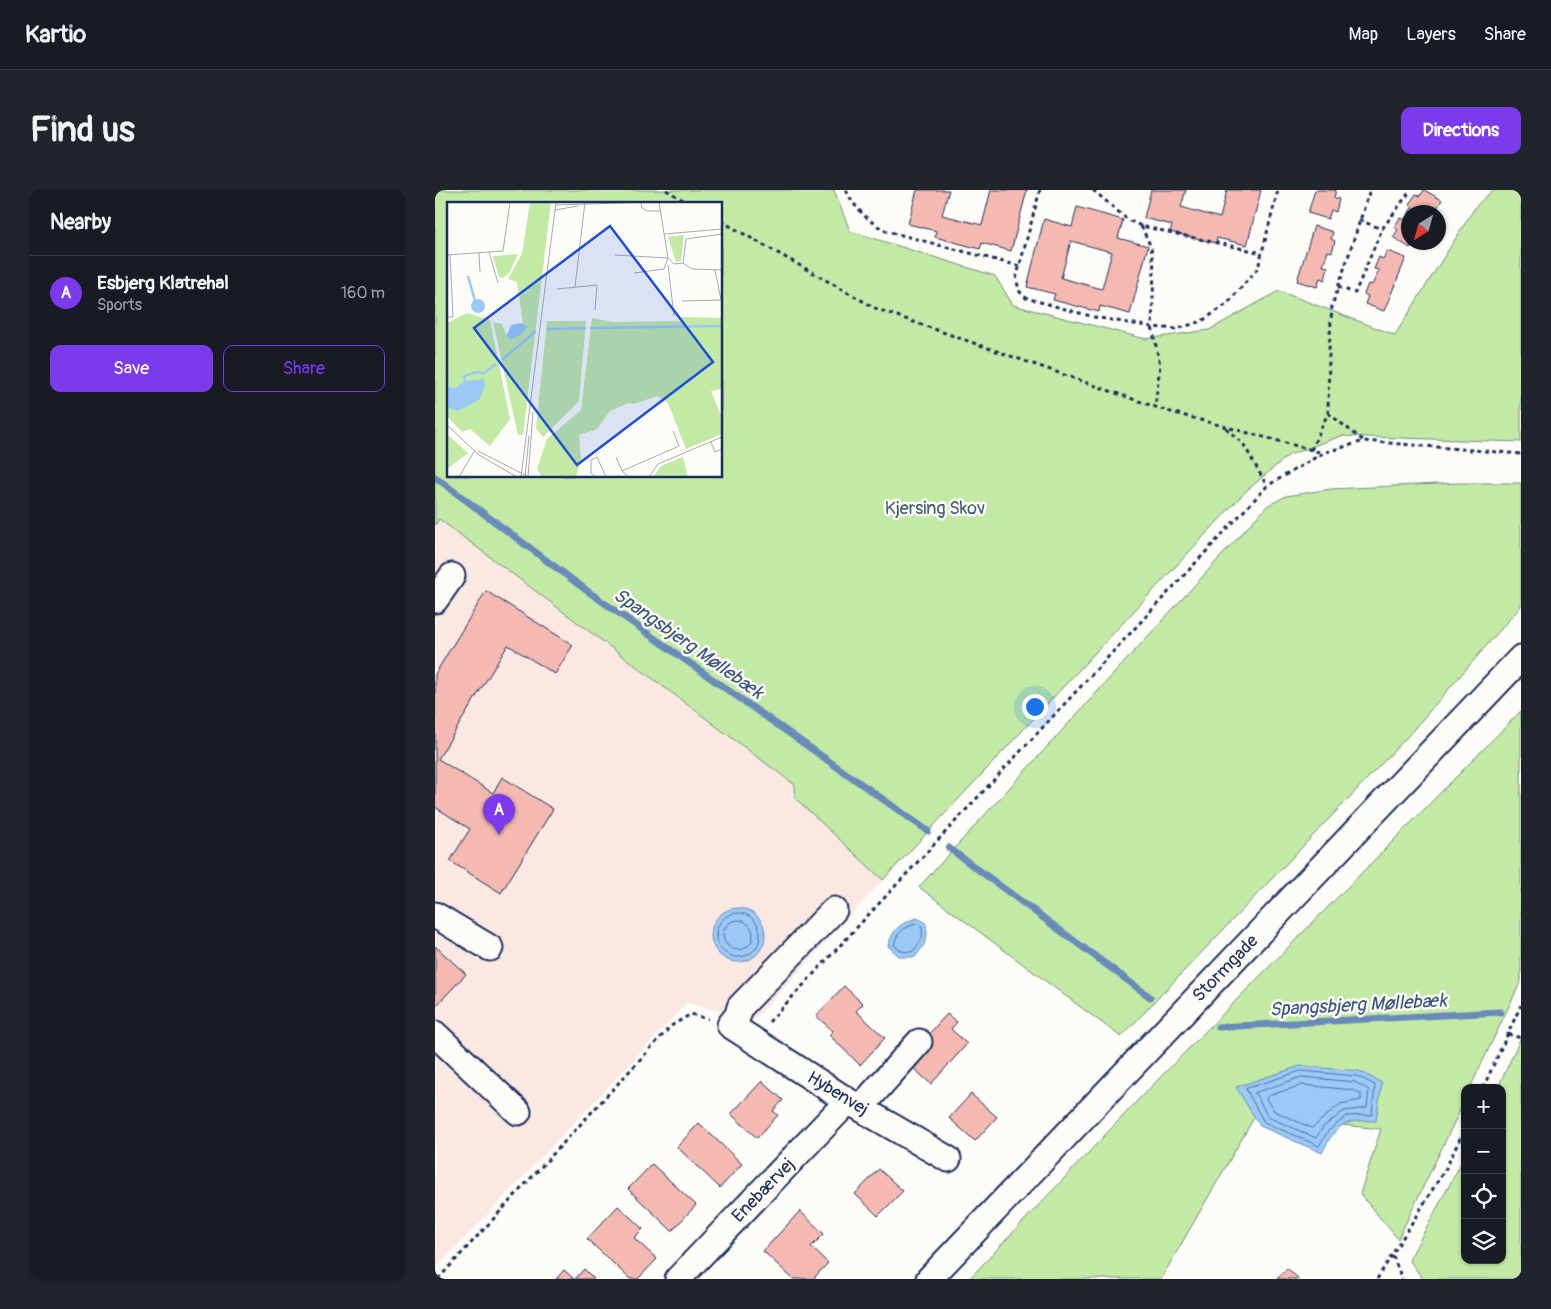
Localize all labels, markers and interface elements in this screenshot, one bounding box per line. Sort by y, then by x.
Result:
text: Kartio [25,20,86,49]
text: Map [1349,23,1378,46]
text: Layers [1406,23,1456,46]
text: Share [1484,23,1526,46]
button: Directions [1401,107,1521,154]
text: Find us [30,108,135,152]
inset map [447,202,723,478]
north arrow [1401,205,1446,250]
text: Nearby [50,209,111,236]
text: Esbjerg Klatrehal [97,271,229,295]
text: A [61,283,71,303]
text: 160 m [341,283,385,303]
text: Sports [97,295,142,315]
button: Save [50,345,213,392]
button: Share [223,345,385,392]
park label: Kjersing Skov [885,497,985,520]
water label: Spangsbjerg Møllebæk [609,583,770,706]
your location [1022,694,1048,720]
pin: A [483,794,515,835]
street label: Stormgade [1188,930,1263,1007]
water label: Spangsbjerg Møllebæk [1269,988,1449,1022]
street label: Hybenvej [803,1066,873,1121]
map controls [1461,1084,1506,1264]
button: + [1461,1084,1506,1129]
button: − [1461,1129,1506,1174]
street label: Enebærvej [727,1153,800,1228]
button: locate [1461,1174,1506,1219]
button: layers [1461,1219,1506,1264]

